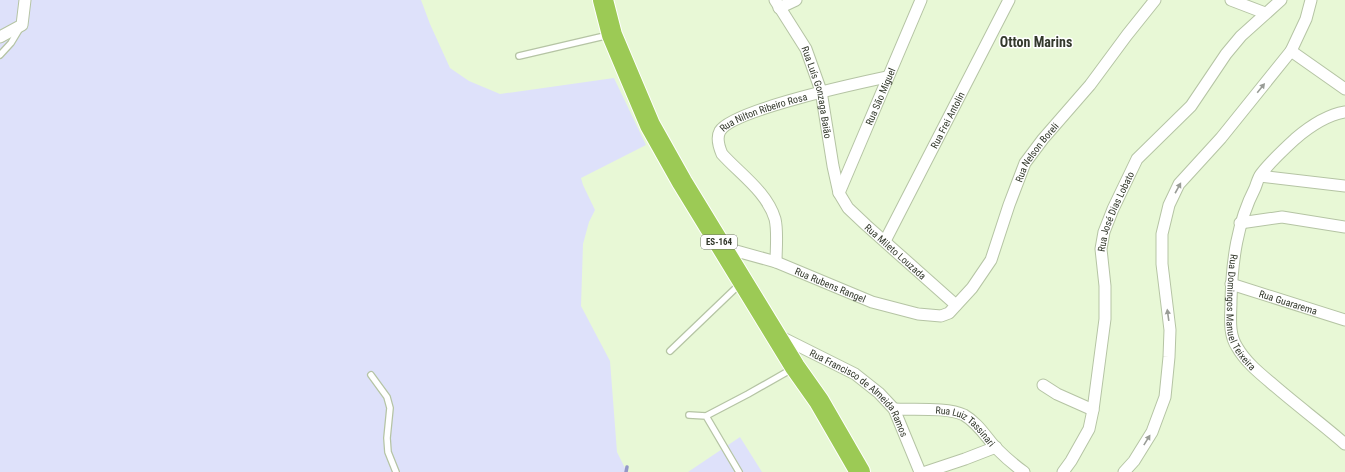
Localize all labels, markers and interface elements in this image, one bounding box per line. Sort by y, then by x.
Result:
district label: Otton Marins [1000,34,1072,50]
street label: Rua Luís Gonzaga Baião [799,45,834,139]
street label: Rua São Miguel [863,66,898,127]
one-way arrow [1256,82,1265,93]
street label: Rua Frei Antolin [929,90,967,150]
street label: Rua Nilton Ribeiro Rosa [718,91,809,134]
street label: Rua Nelson Boreli [1013,121,1061,184]
street label: Rua José Dias Lobato [1096,170,1136,253]
one-way arrow [1175,182,1181,194]
street label: Rua Mileto Louzada [862,222,928,282]
road number: ES-164 [701,235,737,249]
street label: Rua Domingos Manuel Teixeira [1224,254,1258,373]
street label: Rua Rubens Rangel [793,266,867,305]
street label: Rua Guararema [1258,288,1319,317]
one-way arrow [1165,309,1171,321]
street label: Rua Francisco de Almeida Ramos [808,347,910,439]
street label: Rua Luiz Tassinari [935,405,997,449]
one-way arrow [1143,435,1151,446]

